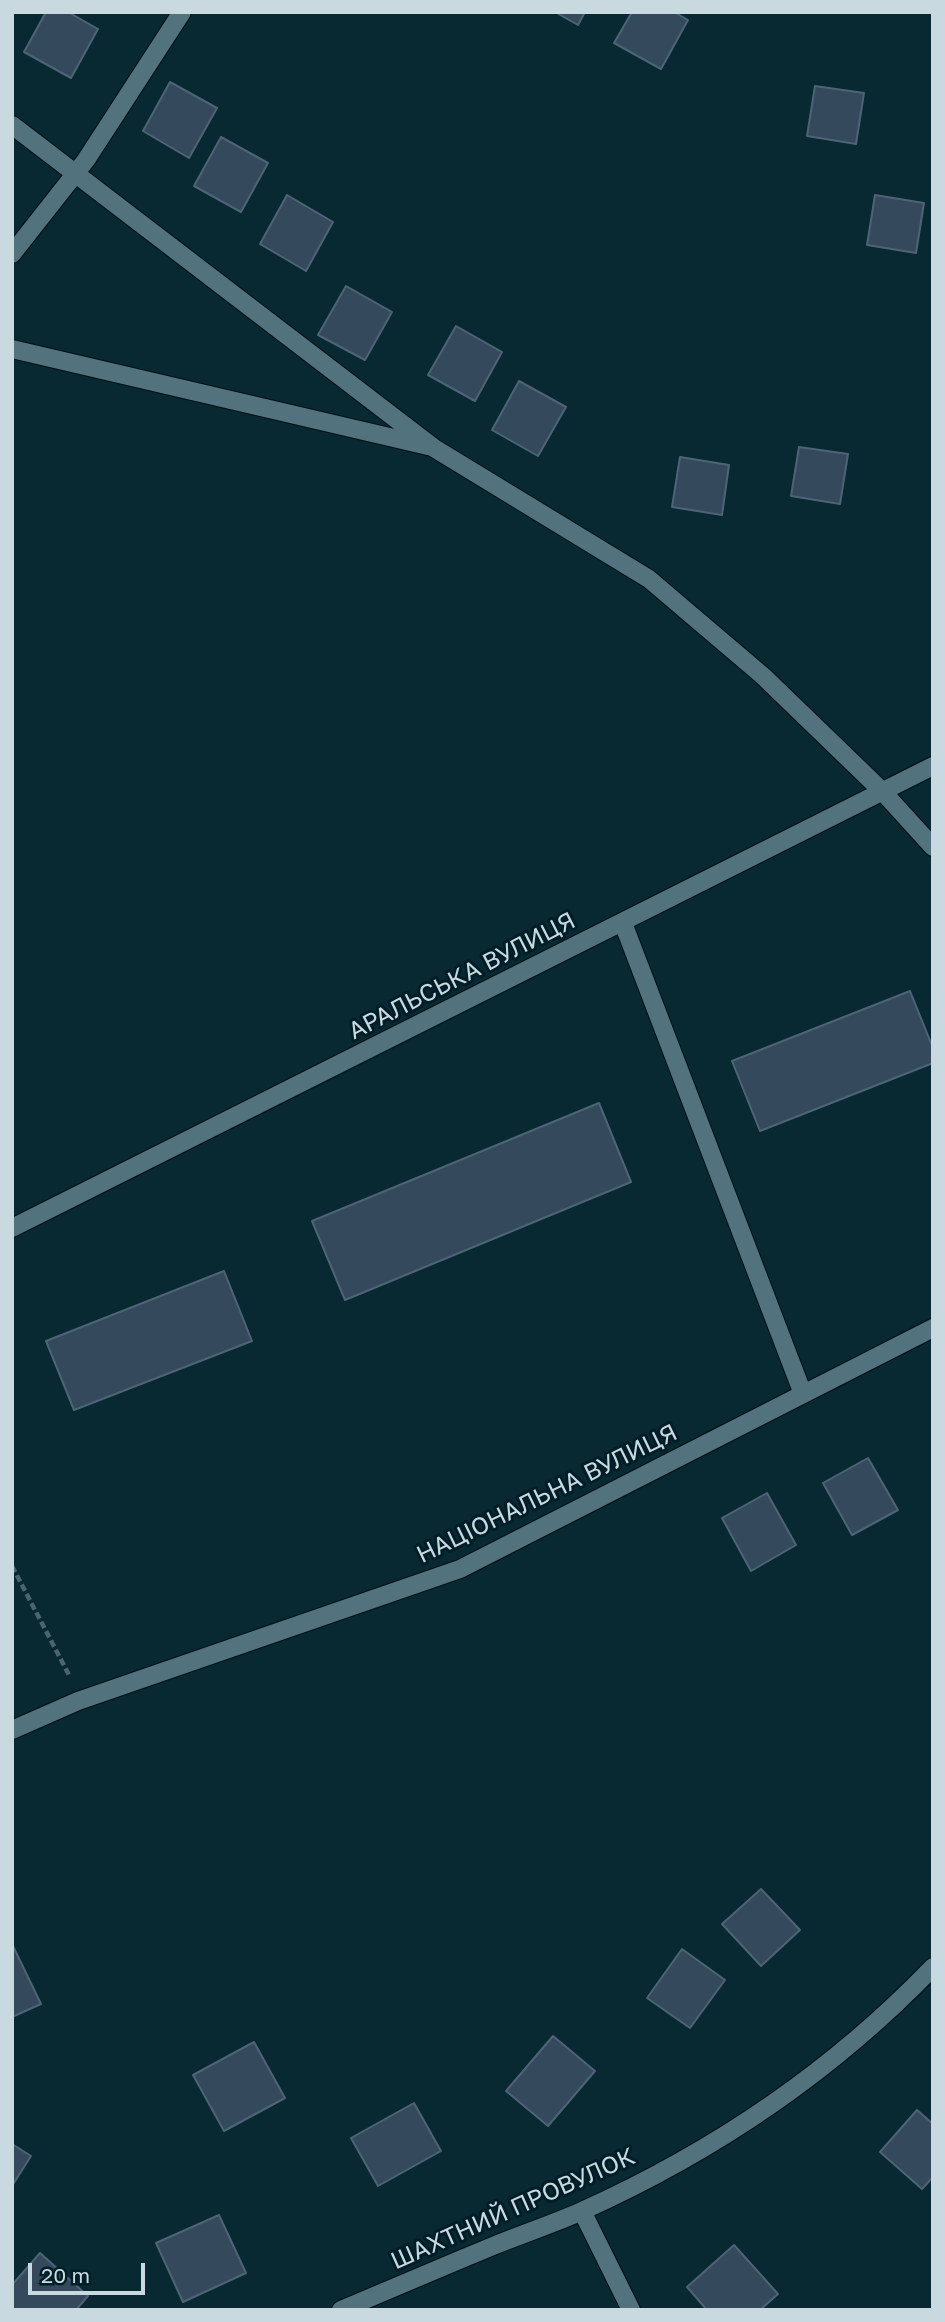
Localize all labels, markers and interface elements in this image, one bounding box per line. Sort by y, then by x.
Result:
street label: АРАЛЬСЬКА ВУЛИЦЯ [344,906,580,1046]
street label: НАЦІОНАЛЬНА ВУЛИЦЯ [412,1418,682,1570]
street label: ШАХТНИЙ ПРОВУЛОК [386,2142,640,2276]
scale bar [32,2248,149,2292]
text: 20 m [41,2262,90,2288]

